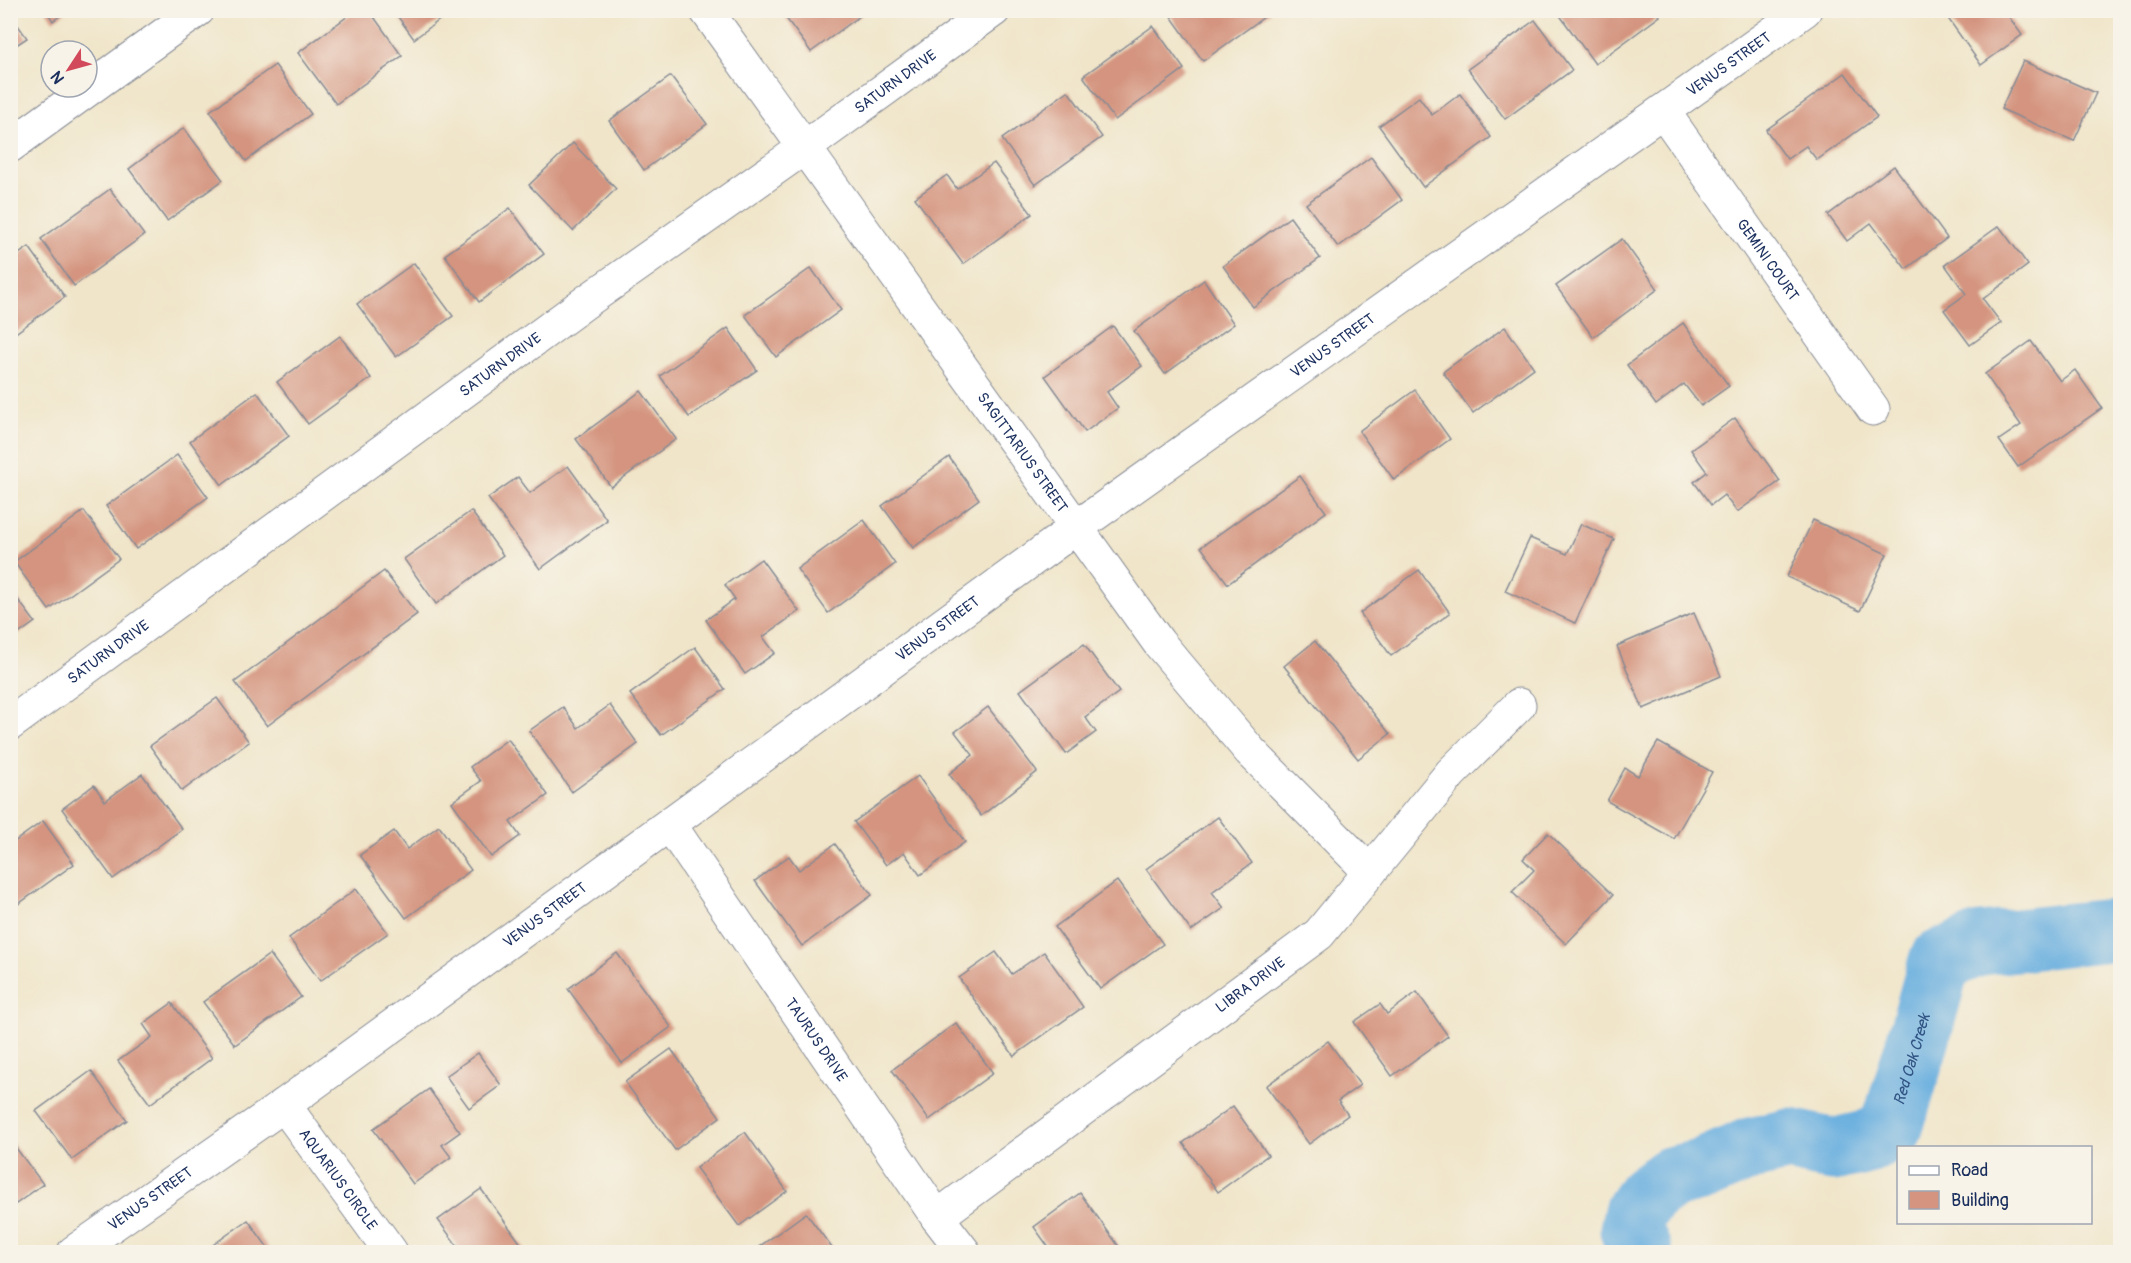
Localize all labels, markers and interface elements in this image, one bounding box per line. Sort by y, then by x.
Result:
street label: VENUS STREET [1683,28,1775,101]
north arrow [39,39,99,99]
street label: SATURN DRIVE [851,45,940,118]
text: N [46,67,69,87]
street label: GEMINI COURT [1733,215,1803,304]
street label: VENUS STREET [1287,309,1378,382]
street label: SATURN DRIVE [456,328,545,401]
street label: SAGITTARIUS STREET [973,389,1072,516]
street label: VENUS STREET [892,592,983,665]
street label: SATURN DRIVE [64,615,153,688]
street label: VENUS STREET [499,878,590,952]
street label: LIBRA DRIVE [1212,953,1289,1017]
street label: TAURUS DRIVE [781,994,852,1086]
water label: Red Oak Creek [1889,1010,1935,1107]
street label: AQUARIUS CIRCLE [295,1125,382,1234]
legend [1897,1146,2092,1224]
text: Road [1951,1159,1988,1182]
street label: VENUS STREET [104,1163,196,1235]
text: Building [1951,1189,2009,1212]

